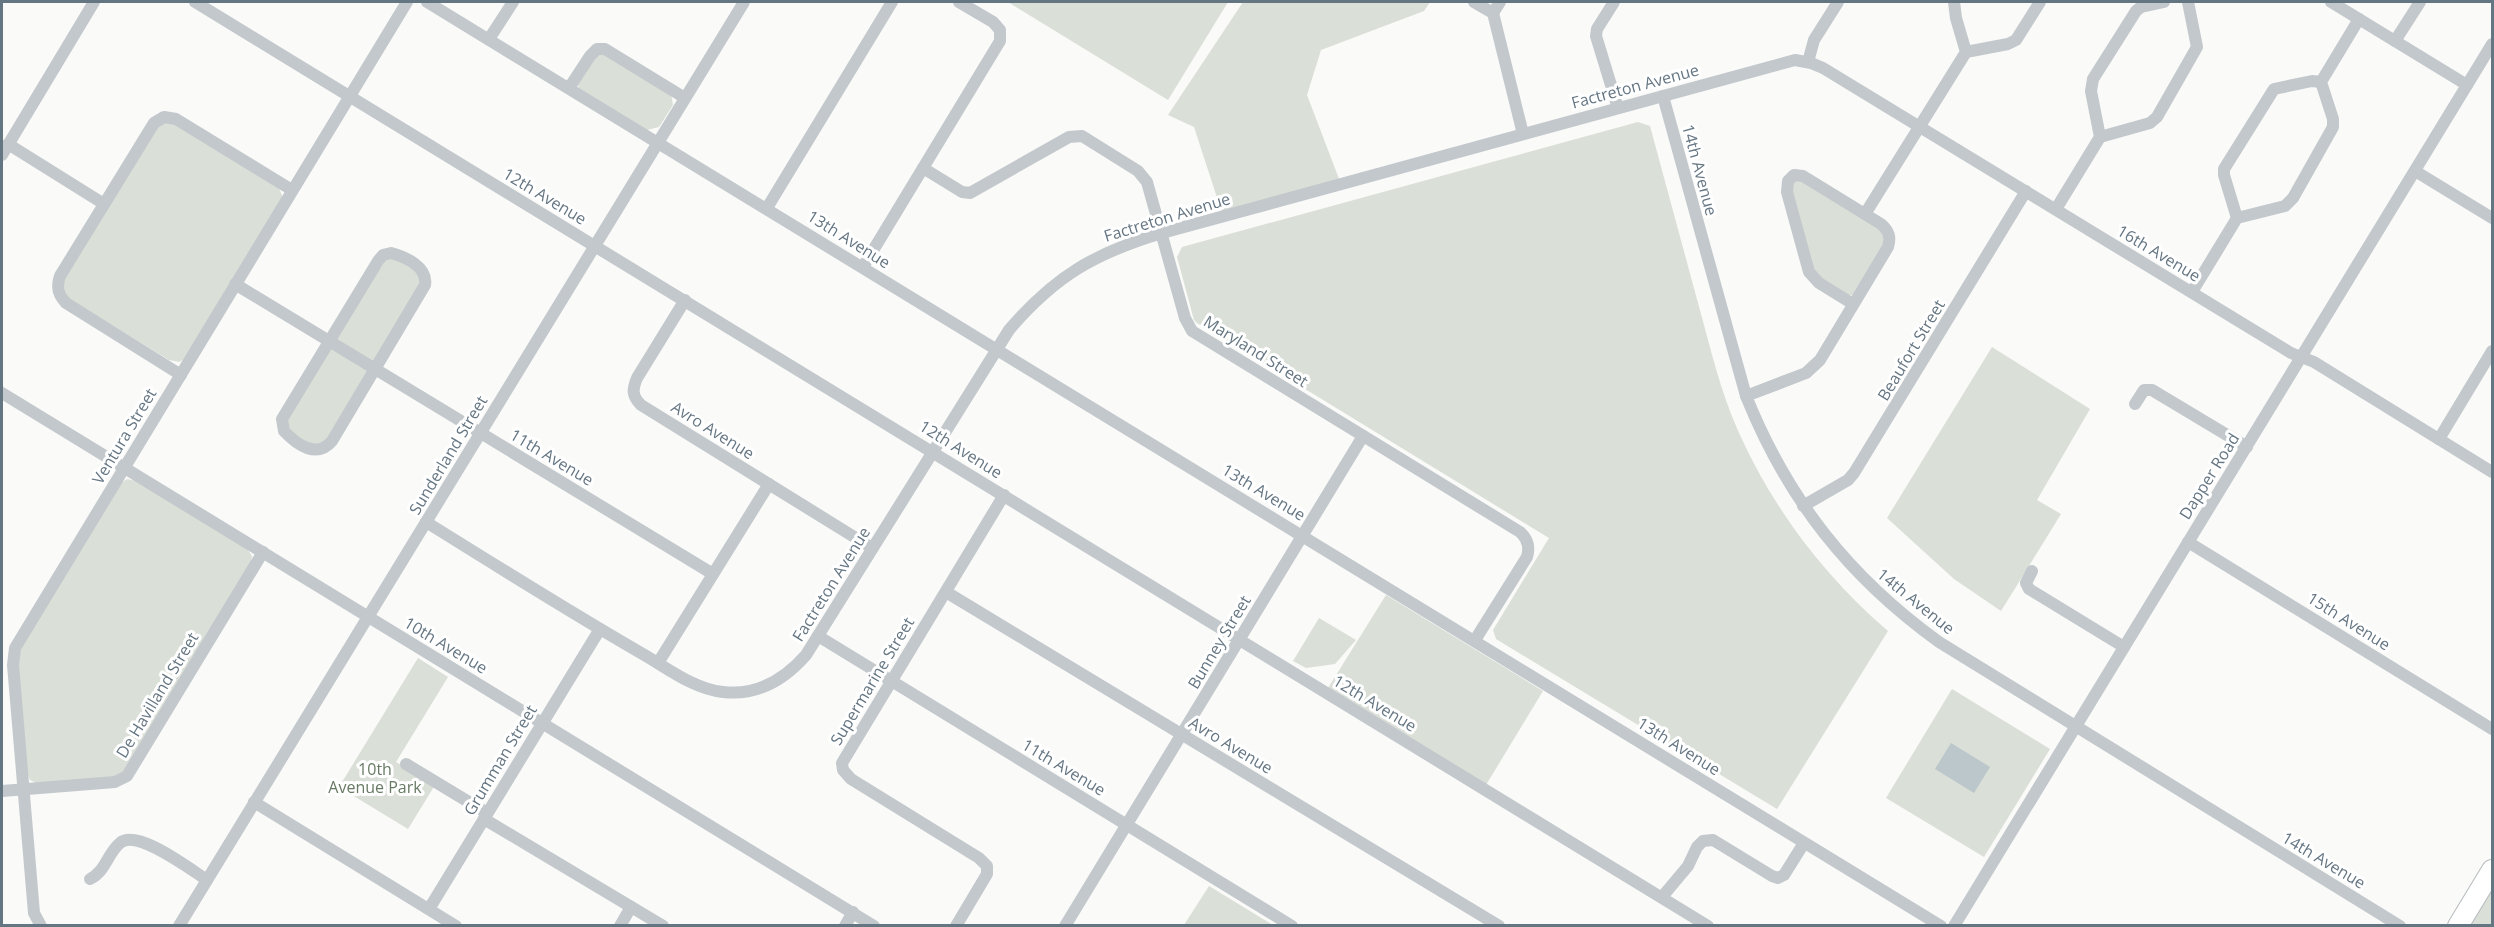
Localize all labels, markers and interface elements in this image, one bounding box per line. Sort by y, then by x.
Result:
street label: Factreton Avenue [1569,58,1701,114]
street label: 14th Avenue [1677,122,1723,218]
street label: 12th Avenue [499,162,591,230]
street label: Factreton Avenue [1101,187,1233,247]
street label: 13th Avenue [803,205,895,273]
street label: 16th Avenue [2113,219,2205,287]
street label: Beaufort Street [1872,295,1950,405]
street label: Maryland Street [1200,310,1313,392]
street label: Ventura Street [87,384,161,488]
street label: Sunderland Street [404,391,492,519]
street label: Avro Avenue [667,396,759,464]
street label: 12th Avenue [915,415,1007,483]
street label: 11th Avenue [506,423,598,491]
street label: Dapper Road [2174,429,2244,523]
street label: 13th Avenue [1218,458,1310,526]
street label: Factreton Avenue [787,523,875,645]
street label: 14th Avenue [1873,563,1959,639]
street label: 15th Avenue [2303,587,2395,655]
street label: Bunney Street [1182,591,1256,693]
street label: 10th Avenue [400,611,492,679]
street label: Supermarine Street [825,613,919,749]
street label: De Havilland Street [111,628,203,762]
street label: 12th Avenue [1329,669,1421,737]
street label: Grumman Street [458,700,542,819]
street label: Avro Avenue [1185,711,1277,779]
street label: 13th Avenue [1633,712,1725,780]
street label: 11th Avenue [1018,733,1110,801]
park label: 10th Avenue Park [328,758,422,798]
street label: 14th Avenue [2278,826,2370,894]

